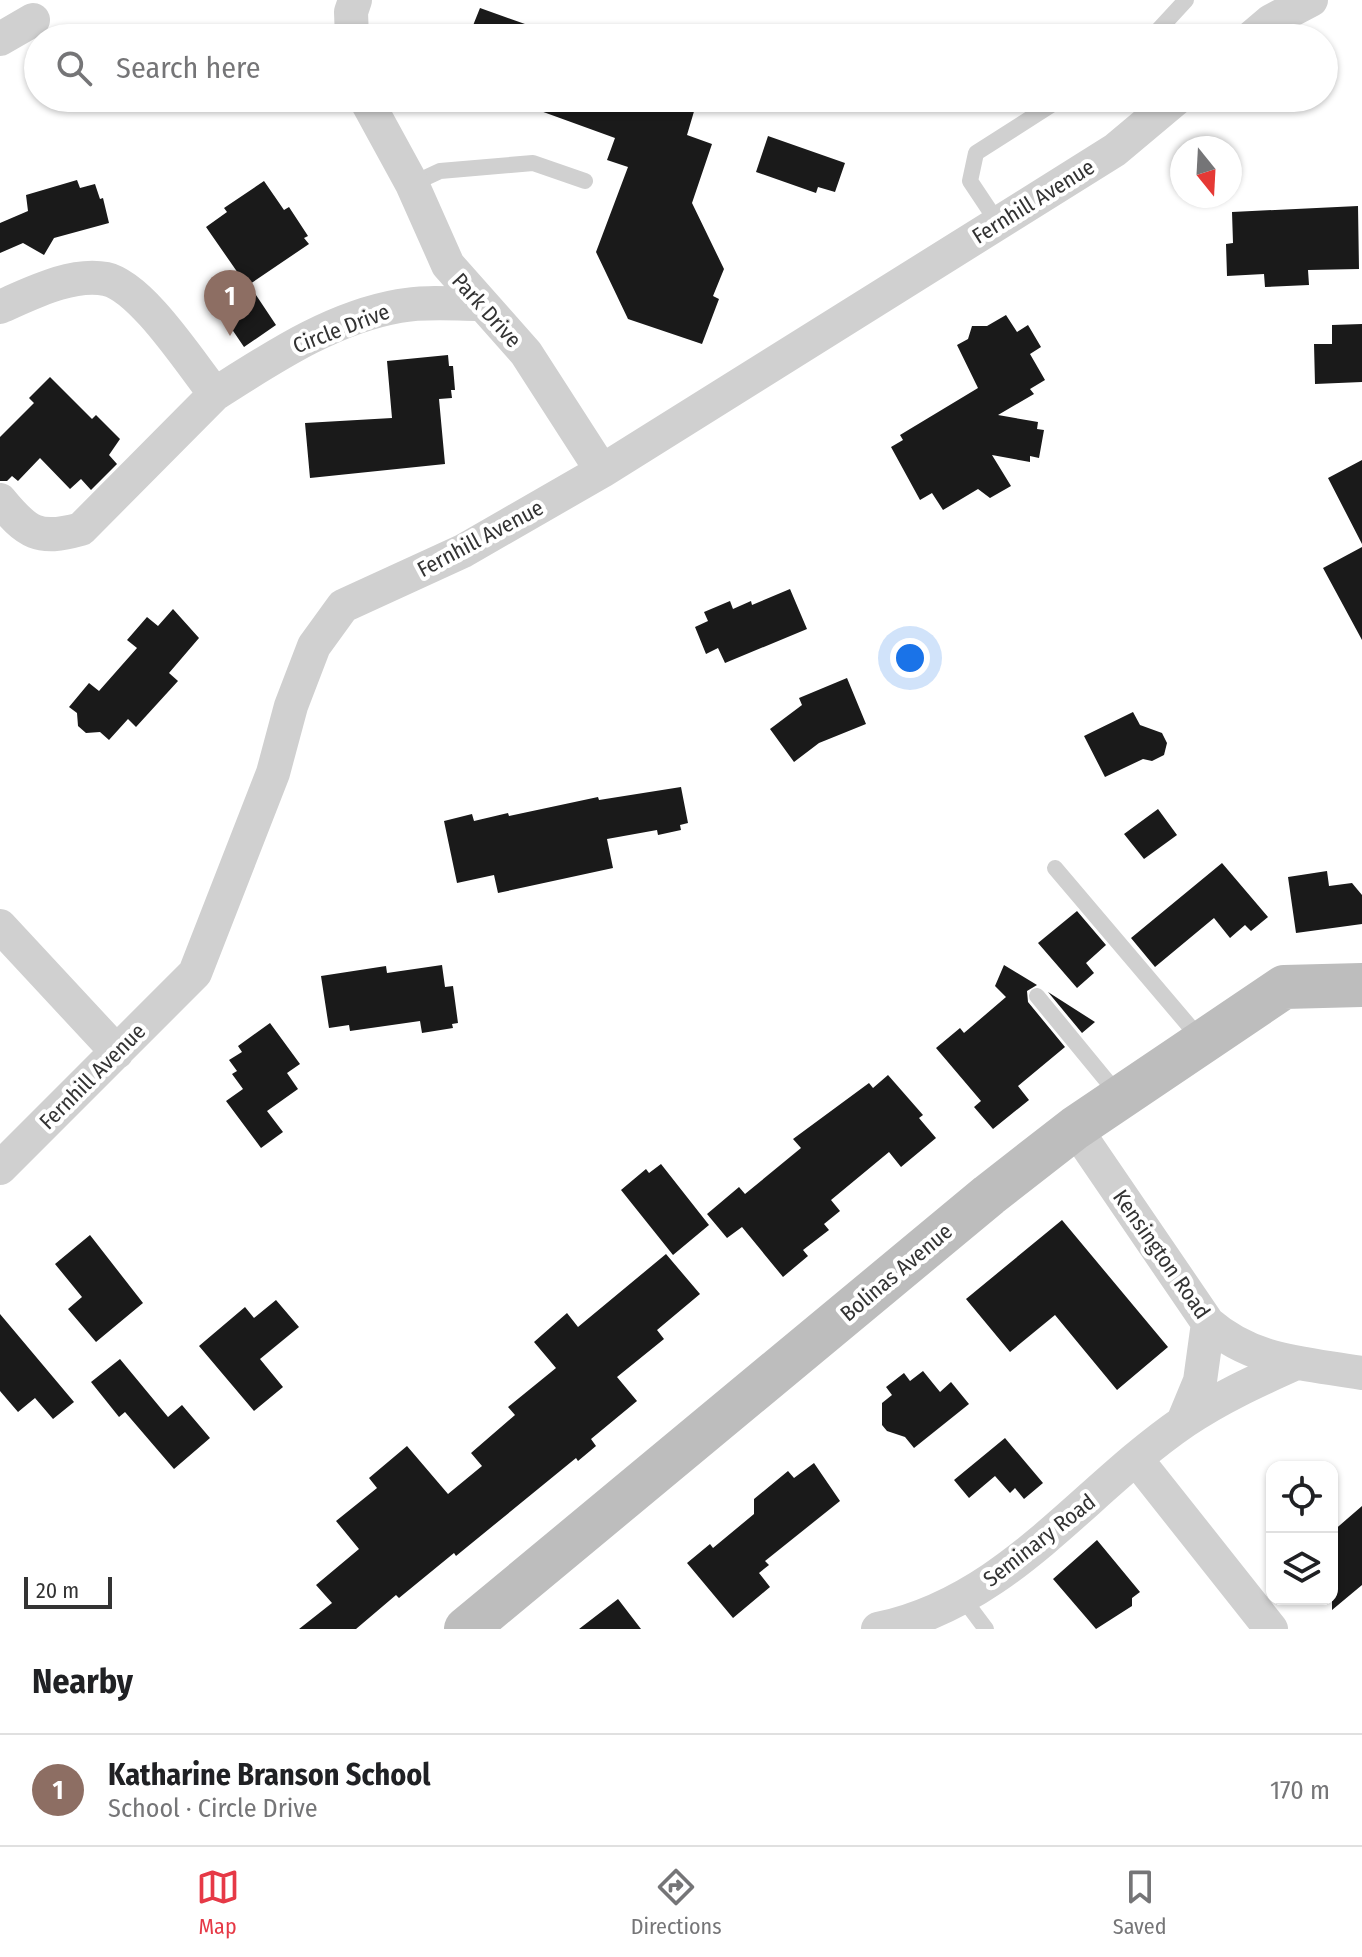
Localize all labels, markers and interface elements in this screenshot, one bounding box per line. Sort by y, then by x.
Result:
search box [24,24,1338,112]
icon: search [52,46,96,90]
text: Search here [116,50,261,86]
north arrow [1170,136,1242,208]
street label: Fernhill Avenue [967,153,1099,250]
street label: Park Drive [446,268,527,353]
pin: 1 [204,270,256,336]
street label: Circle Drive [289,298,393,359]
street label: Fernhill Avenue [413,494,548,583]
your location [890,638,930,678]
street label: Fernhill Avenue [34,1018,151,1135]
street label: Kensington Road [1107,1184,1216,1324]
street label: Bolinas Avenue [835,1218,958,1327]
map controls [1266,1461,1338,1605]
button: locate [1266,1461,1338,1533]
street label: Seminary Road [978,1488,1101,1593]
button: layers [1266,1533,1338,1605]
scale bar [24,1573,112,1609]
text: 20 m [36,1577,79,1604]
text: Nearby [32,1661,133,1702]
text: Katharine Branson School [108,1757,430,1793]
text: 1 [53,1775,64,1806]
text: 170 m [1270,1775,1330,1806]
text: School · Circle Drive [108,1793,318,1824]
tab: Map [196,1865,240,1940]
tab: Directions [631,1865,722,1940]
tab: Saved [1113,1865,1166,1940]

